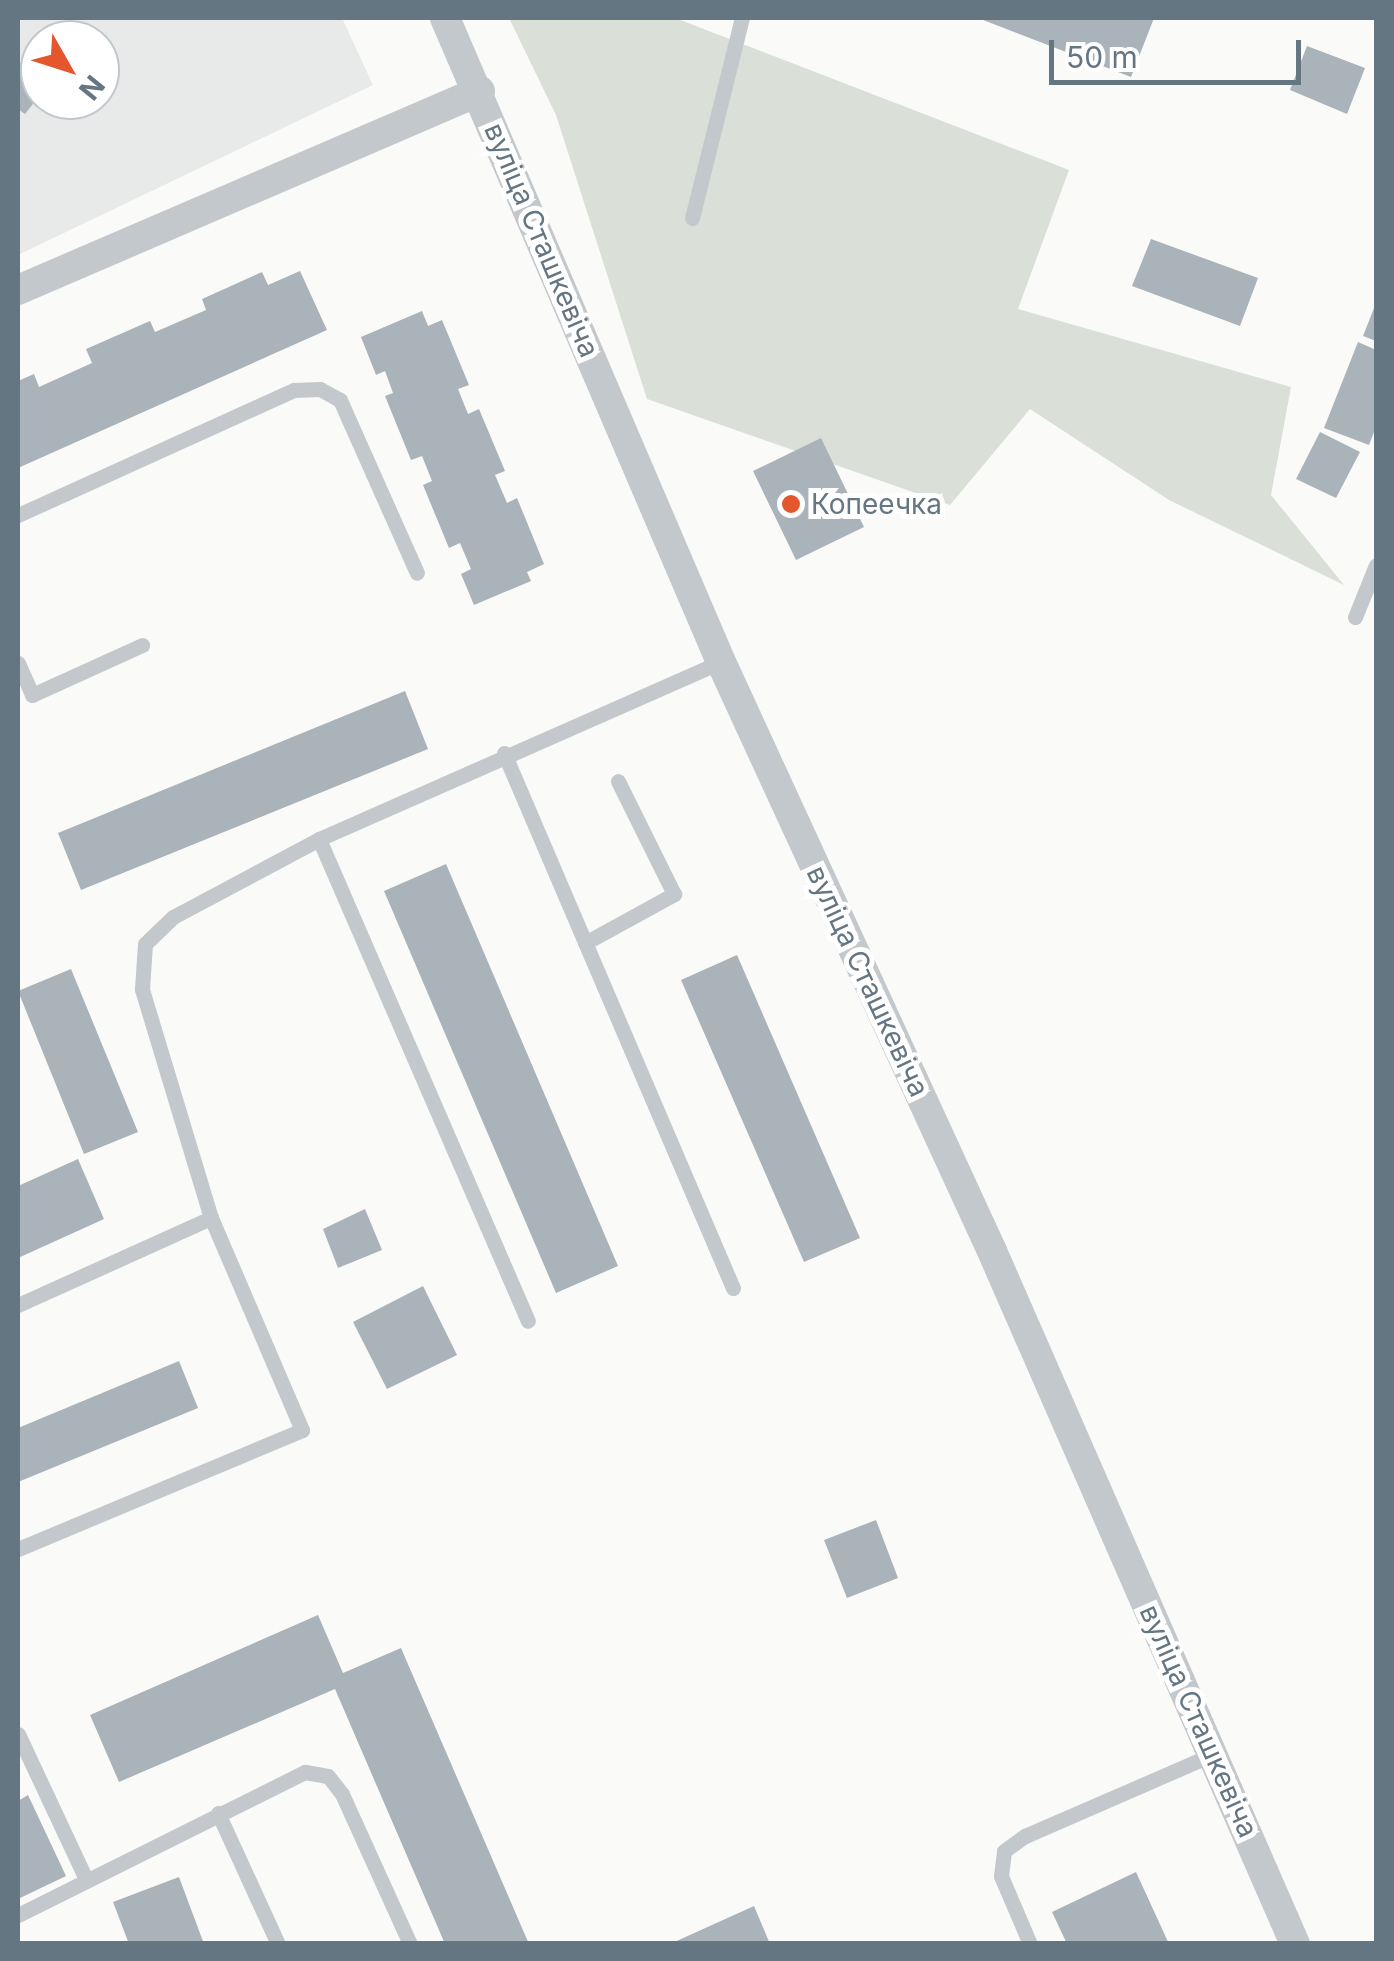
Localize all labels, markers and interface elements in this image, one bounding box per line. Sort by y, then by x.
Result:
north arrow [20,20,120,120]
scale bar [1054,20,1306,82]
text: 50 m [1066,39,1138,75]
text: N [72,69,112,107]
street label: вуліца Сташкевіча [477,118,607,362]
place label: Копеечка [811,487,942,521]
marker: Копеечка [780,493,802,515]
street label: вуліца Сташкевіча [800,860,936,1102]
street label: вуліца Сташкевіча [1133,1599,1265,1843]

